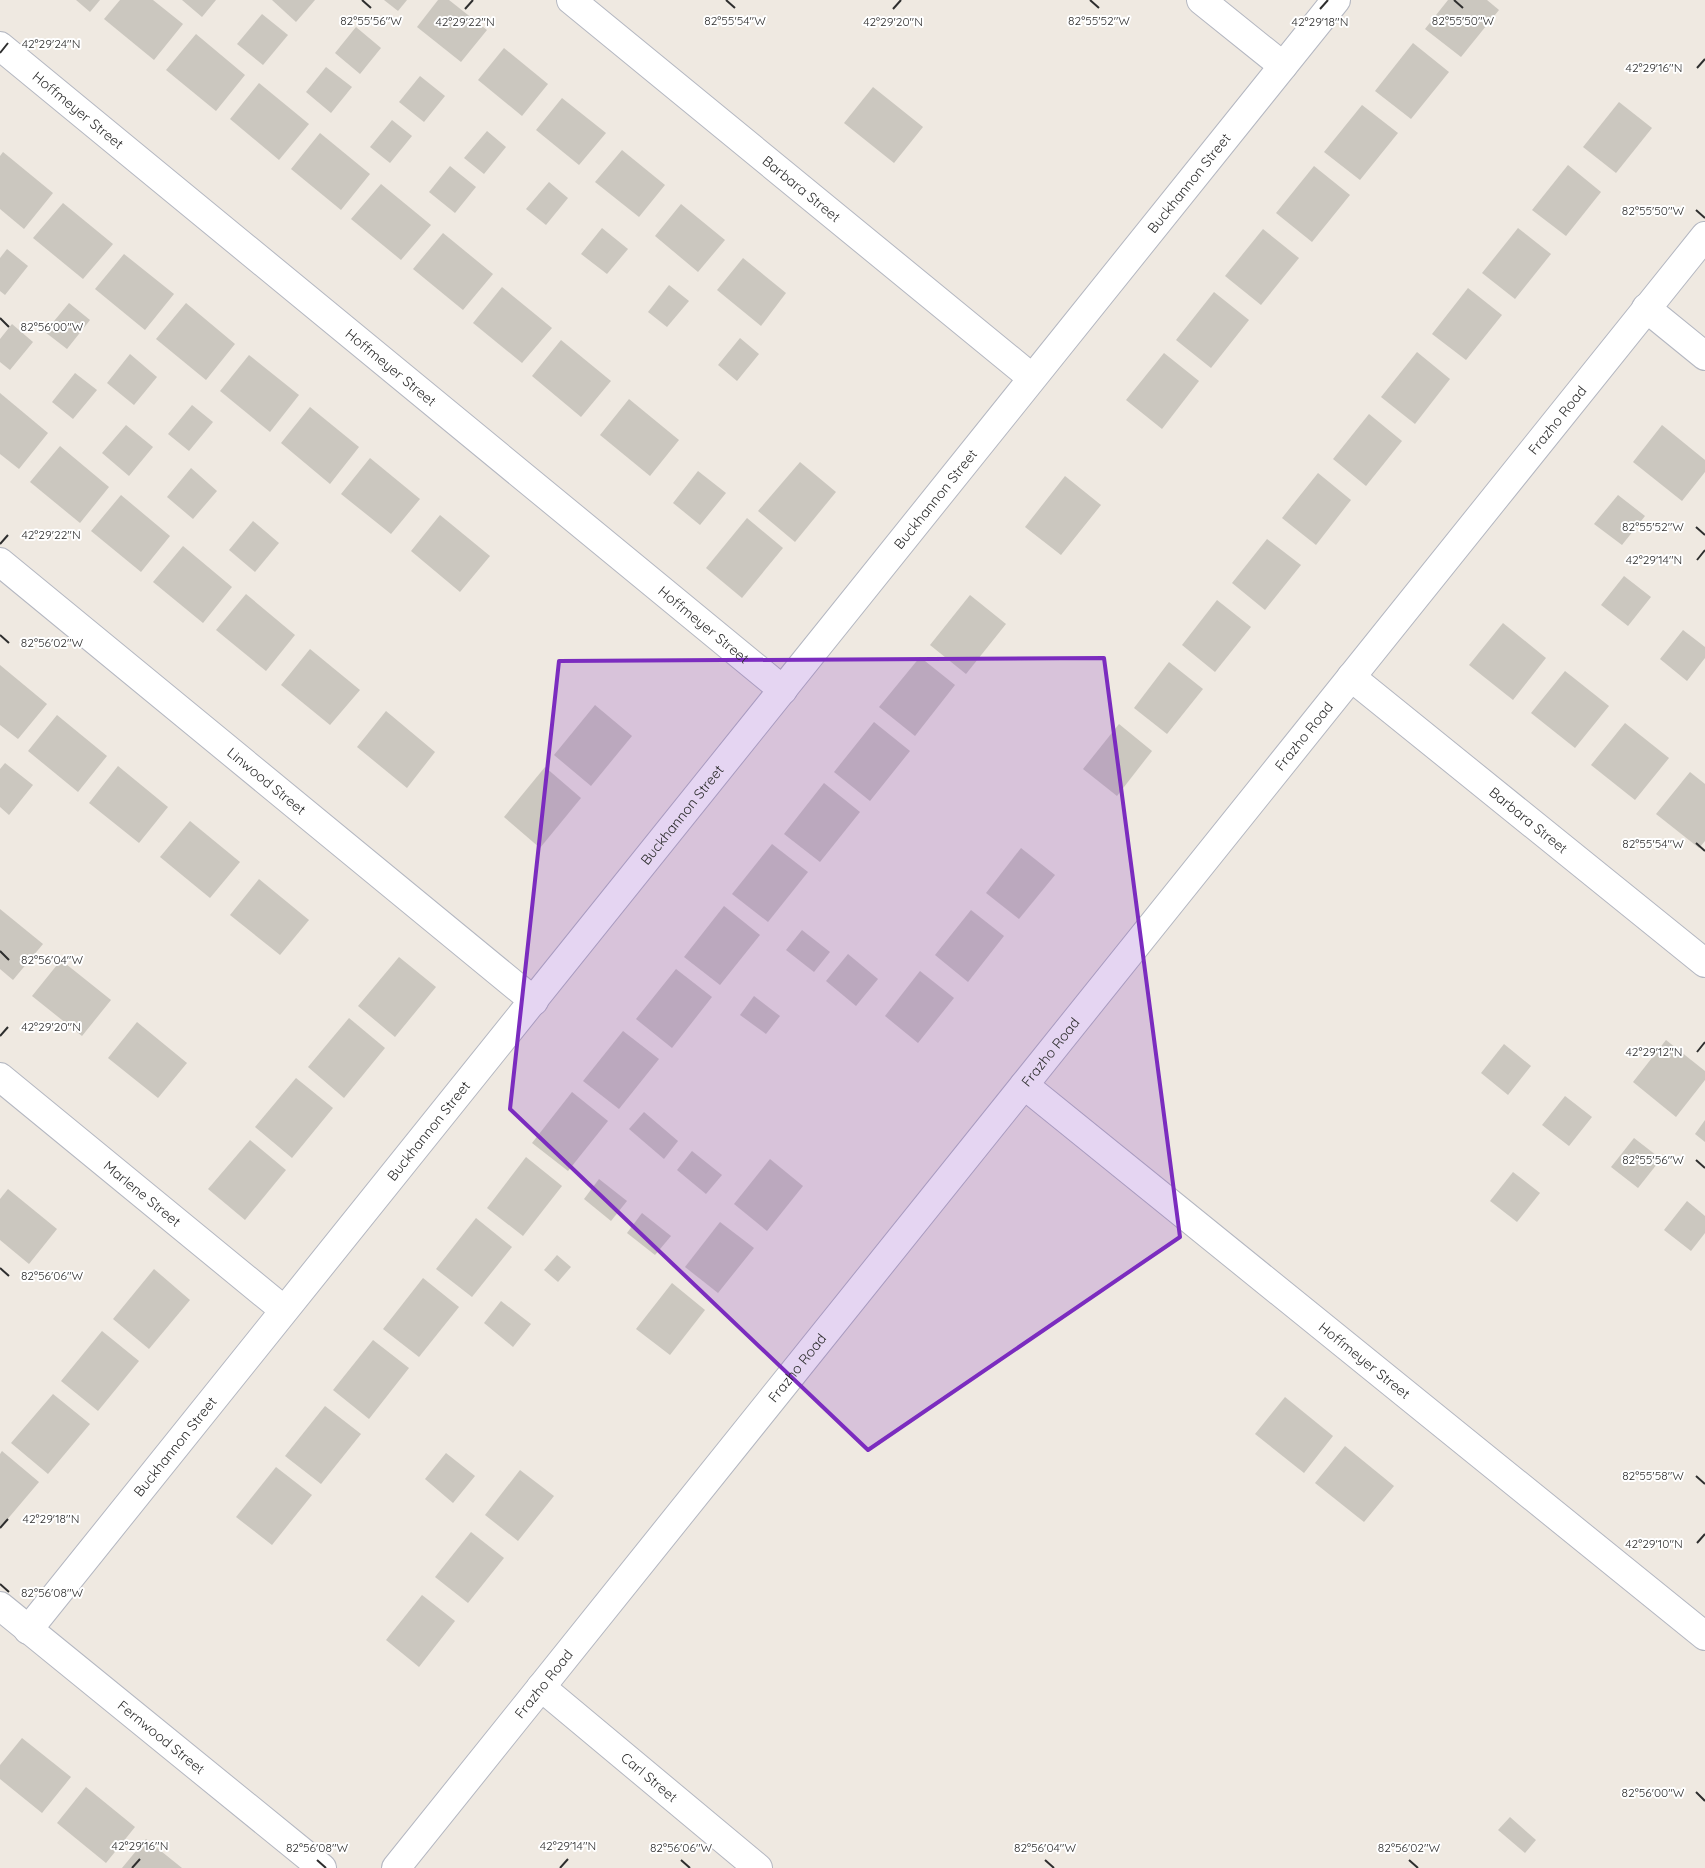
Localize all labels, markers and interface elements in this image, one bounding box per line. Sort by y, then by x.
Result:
text: 82°55'56"W [340,13,402,28]
text: 82°55'54"W [704,13,766,28]
text: 82°55'52"W [1068,13,1130,28]
text: 82°55'50"W [1432,13,1495,28]
text: 42°29'22"N [435,14,495,29]
text: 42°29'20"N [863,14,923,29]
text: 42°29'18"N [1292,14,1348,29]
text: 42°29'24"N [22,36,80,51]
text: 42°29'16"N [1626,60,1682,75]
street label: Hoffmeyer Street [29,67,127,153]
street label: Buckhannon Street [1143,129,1235,237]
street label: Barbara Street [759,152,844,226]
text: 82°55'50"W [1622,203,1685,218]
text: 82°56'00"W [21,319,84,334]
street label: Hoffmeyer Street [342,325,440,410]
street label: Frazho Road [1524,382,1590,458]
street label: Buckhannon Street [890,445,981,553]
text: 82°55'52"W [1622,519,1684,534]
text: 42°29'22"N [21,527,81,542]
text: 42°29'14"N [1626,552,1682,567]
street label: Hoffmeyer Street [654,582,753,668]
text: 82°56'02"W [21,635,84,650]
street label: Frazho Road [1271,698,1337,774]
street label: Linwood Street [223,743,310,819]
street label: Buckhannon Street [636,761,728,869]
street label: Barbara Street [1485,783,1571,858]
text: 82°55'54"W [1622,836,1684,851]
text: 82°56'04"W [21,952,83,967]
street label: Frazho Road [1017,1014,1084,1090]
text: 42°29'20"N [21,1019,81,1034]
text: 42°29'12"N [1625,1044,1683,1059]
street label: Buckhannon Street [383,1077,474,1184]
text: 82°55'56"W [1622,1152,1684,1167]
street label: Marlene Street [100,1157,185,1231]
text: 82°56'06"W [21,1268,84,1283]
street label: Hoffmeyer Street [1315,1318,1414,1403]
street label: Frazho Road [764,1330,830,1406]
street label: Buckhannon Street [130,1393,221,1500]
text: 82°55'58"W [1622,1468,1684,1483]
text: 42°29'18"N [23,1511,79,1526]
text: 42°29'10"N [1625,1536,1683,1551]
text: 82°56'08"W [21,1585,84,1600]
street label: Frazho Road [511,1646,577,1722]
street label: Fernwood Street [114,1696,209,1778]
street label: Carl Street [617,1748,682,1806]
text: 82°56'00"W [1622,1785,1685,1800]
text: 42°29'16"N [112,1838,168,1853]
text: 42°29'14"N [540,1838,596,1853]
text: 82°56'08"W [286,1840,349,1855]
text: 82°56'06"W [650,1840,713,1855]
text: 82°56'04"W [1014,1840,1076,1855]
text: 82°56'02"W [1378,1840,1441,1855]

